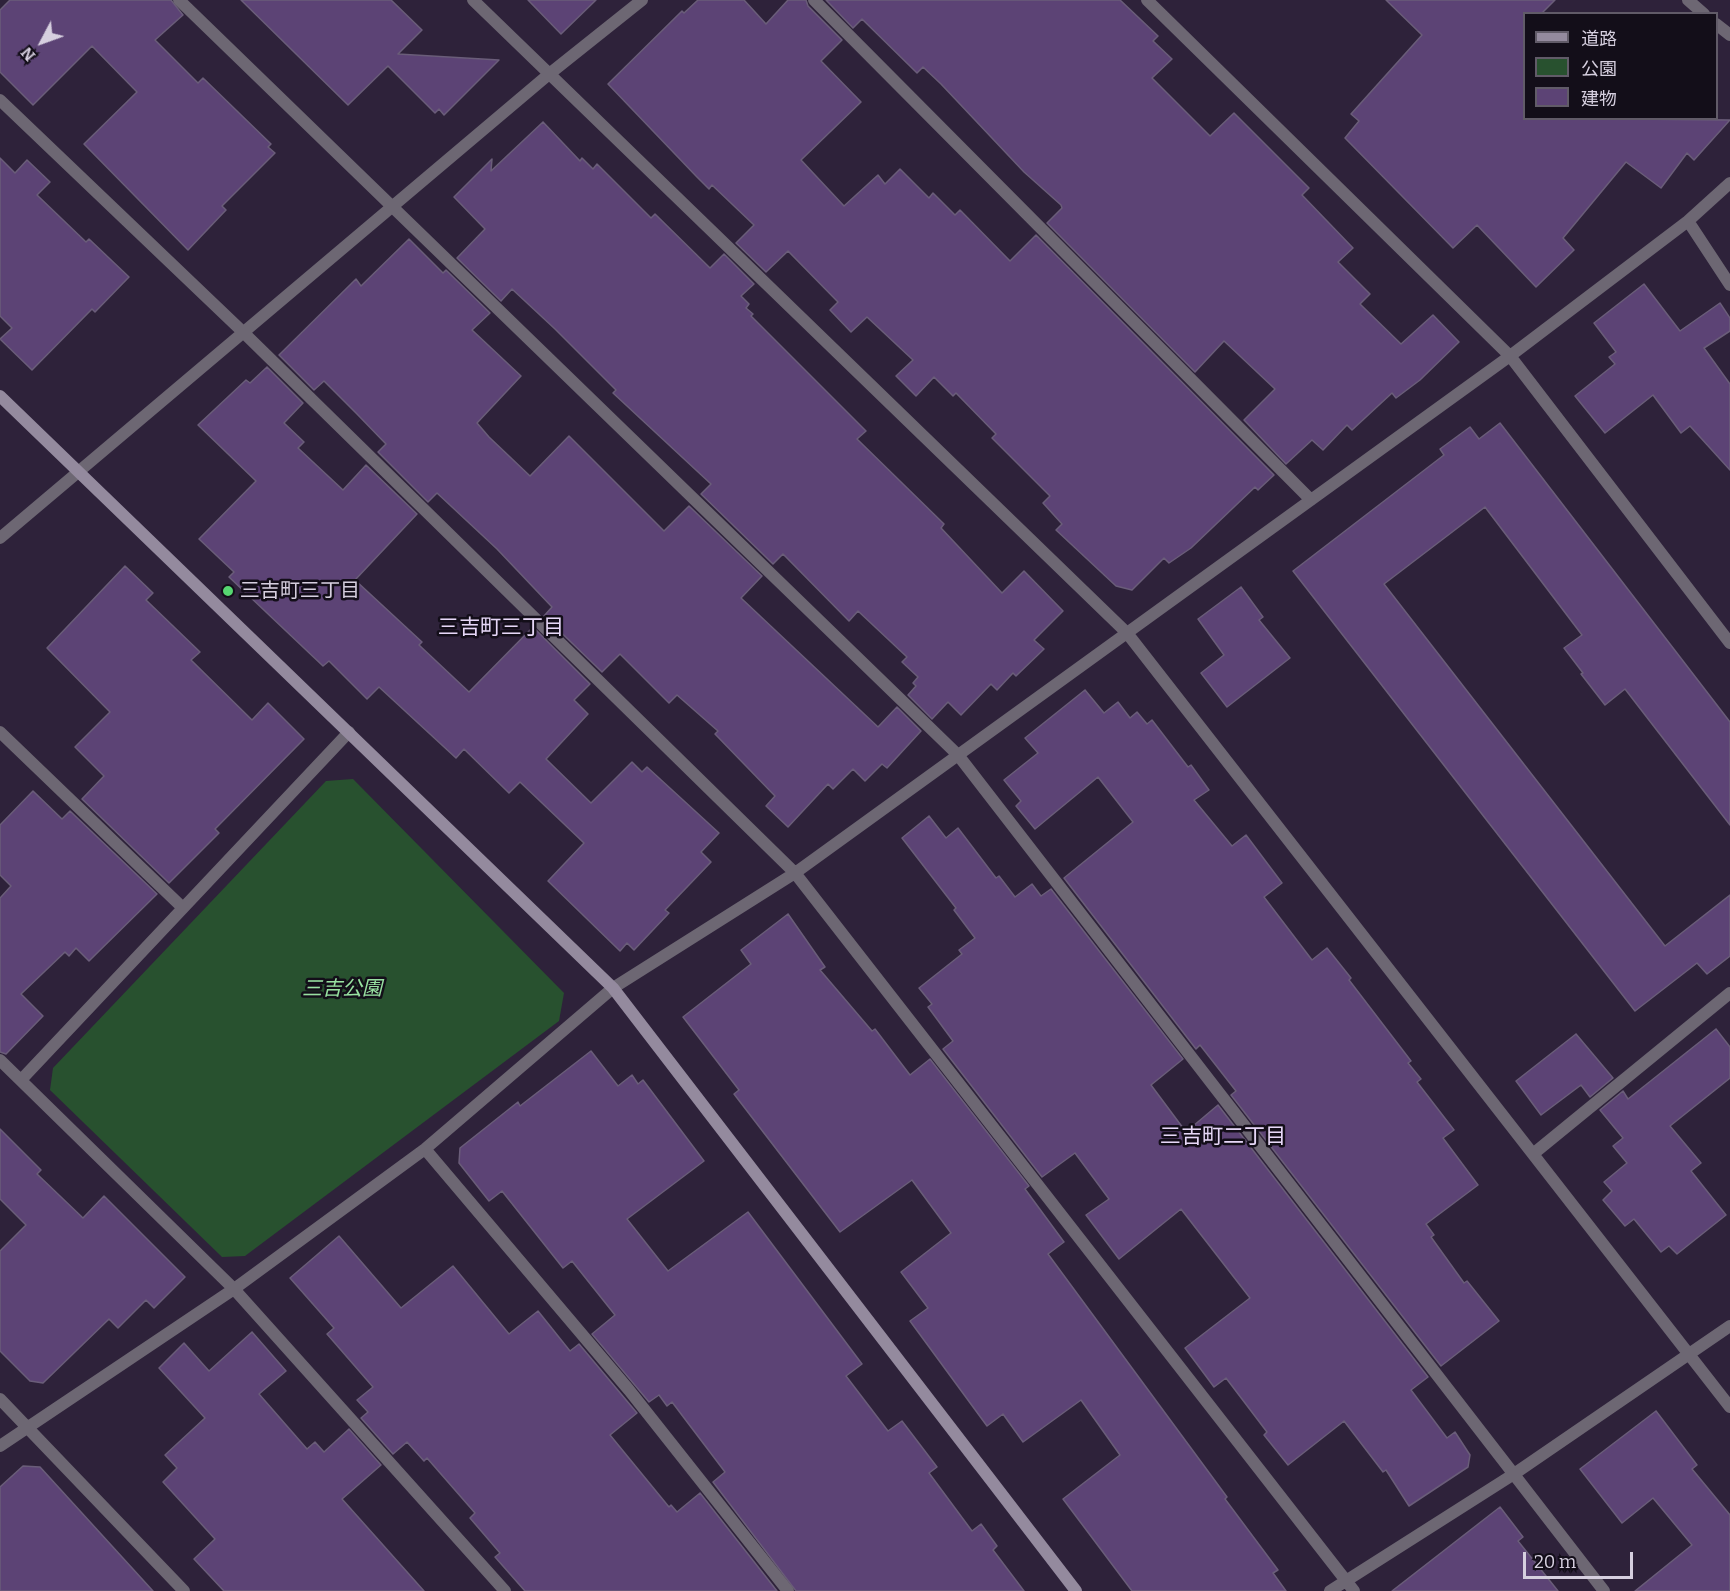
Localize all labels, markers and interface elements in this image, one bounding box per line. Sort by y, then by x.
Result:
north arrow [12,12,72,72]
legend [1523,12,1718,120]
text: 道路 [1581,28,1617,50]
text: N [17,43,39,65]
text: 公園 [1581,58,1617,80]
text: 建物 [1581,88,1617,110]
place label: 三吉町三丁目 [240,579,360,603]
marker: 三吉町三丁目 [221,584,235,598]
district label: 三吉町三丁目 [438,615,564,641]
park label: 三吉公園 [302,977,382,1001]
district label: 三吉町二丁目 [1160,1124,1286,1150]
scale bar [1526,1540,1636,1578]
text: 20 m [1534,1551,1576,1573]

